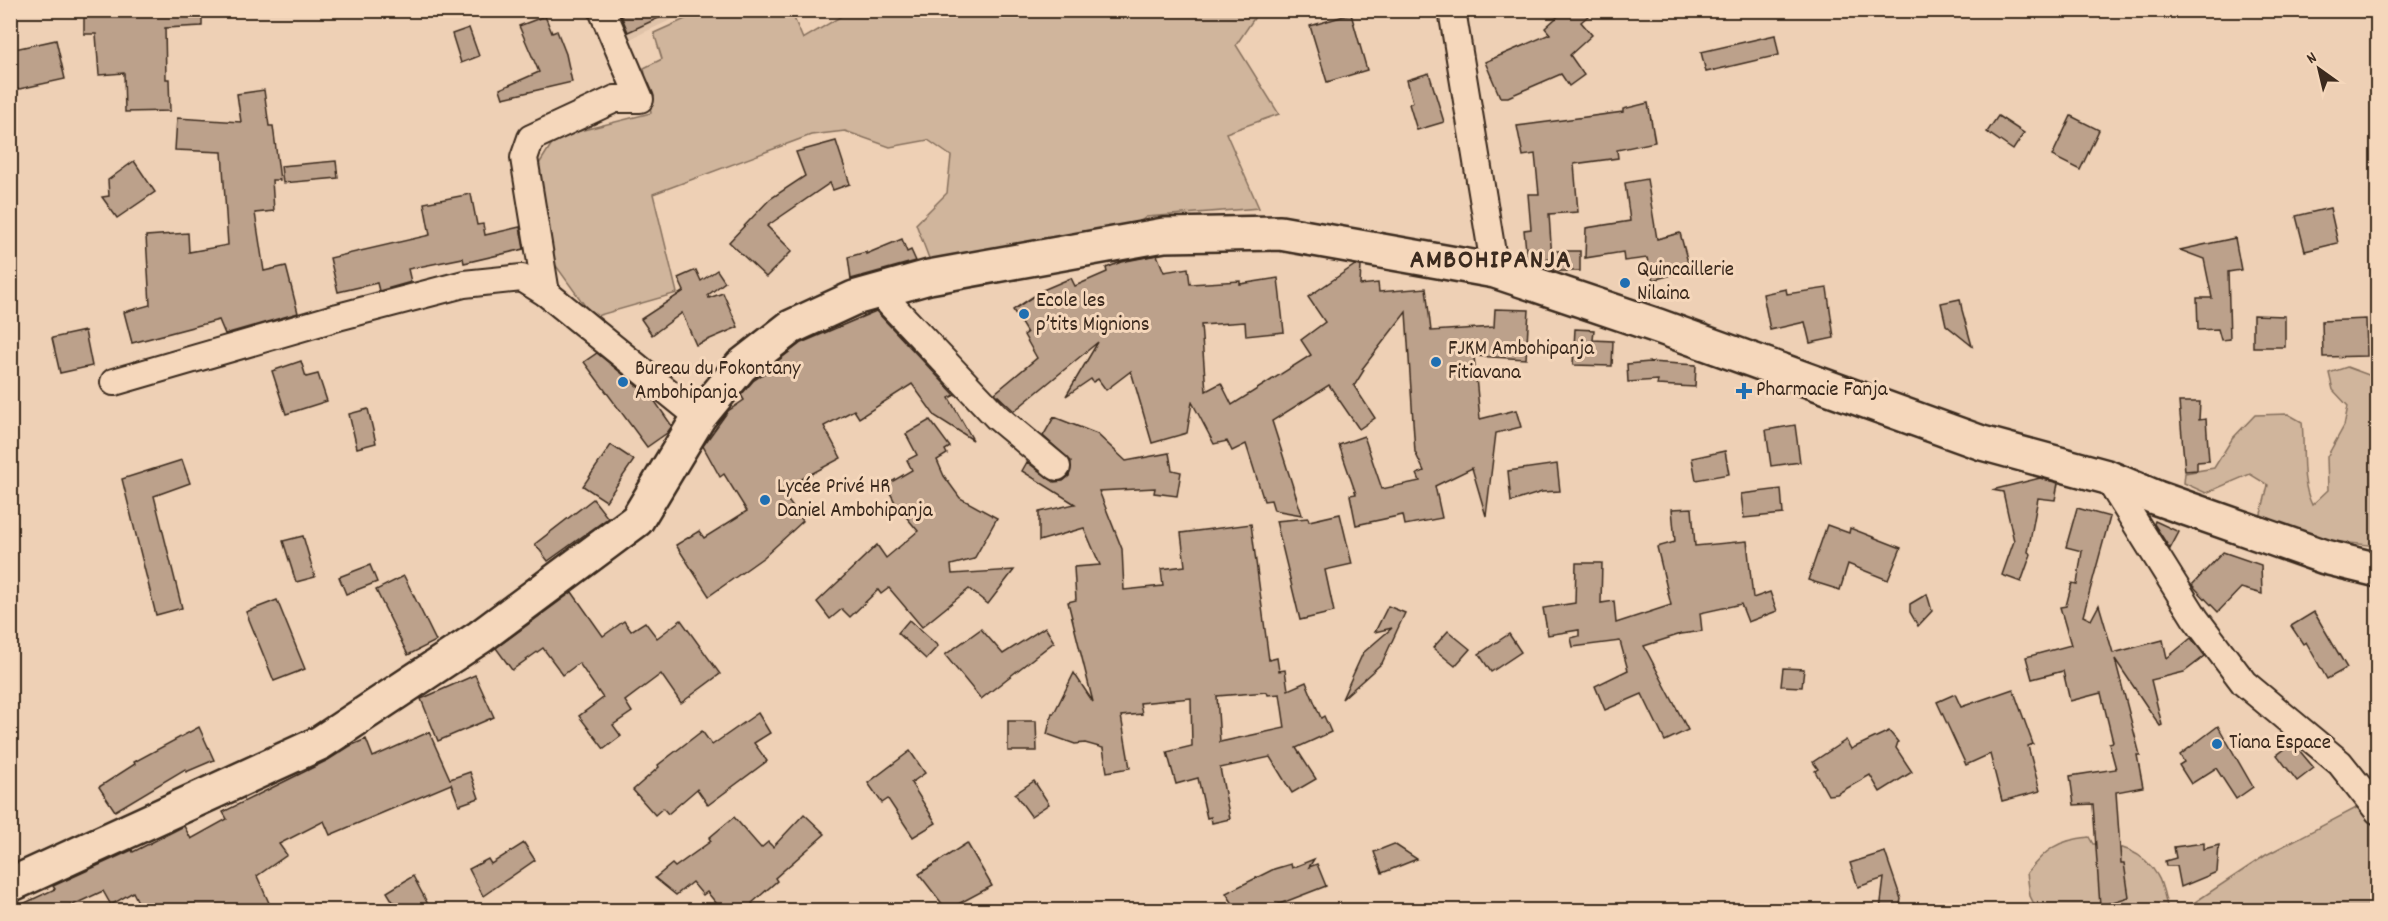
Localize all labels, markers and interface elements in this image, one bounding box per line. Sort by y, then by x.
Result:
north arrow [2289,39,2349,99]
text: N [2302,47,2322,70]
district label: AMBOHIPANJA [1410,242,1572,281]
place label: Quincaillerie Nilaina [1637,256,1734,310]
marker: Quincaillerie Nilaina [1618,276,1632,290]
place label: Ecole les p’tits Mignions [1036,287,1150,341]
marker: Ecole les p’tits Mignions [1017,307,1031,321]
place label: FJKM Ambohipanja Fitiavana [1448,335,1595,389]
place label: Bureau du Fokontany Ambohipanja [635,355,801,409]
marker: FJKM Ambohipanja Fitiavana [1429,355,1443,369]
marker: Bureau du Fokontany Ambohipanja [616,375,630,389]
place label: Pharmacie Fanja [1756,376,1889,406]
marker: Pharmacie Fanja [1737,384,1751,398]
place label: Lycée Privé HR Daniel Ambohipanja [777,473,934,527]
marker: Lycée Privé HR Daniel Ambohipanja [758,493,772,507]
place label: Tiana Espace [2229,729,2331,759]
marker: Tiana Espace [2210,737,2224,751]

